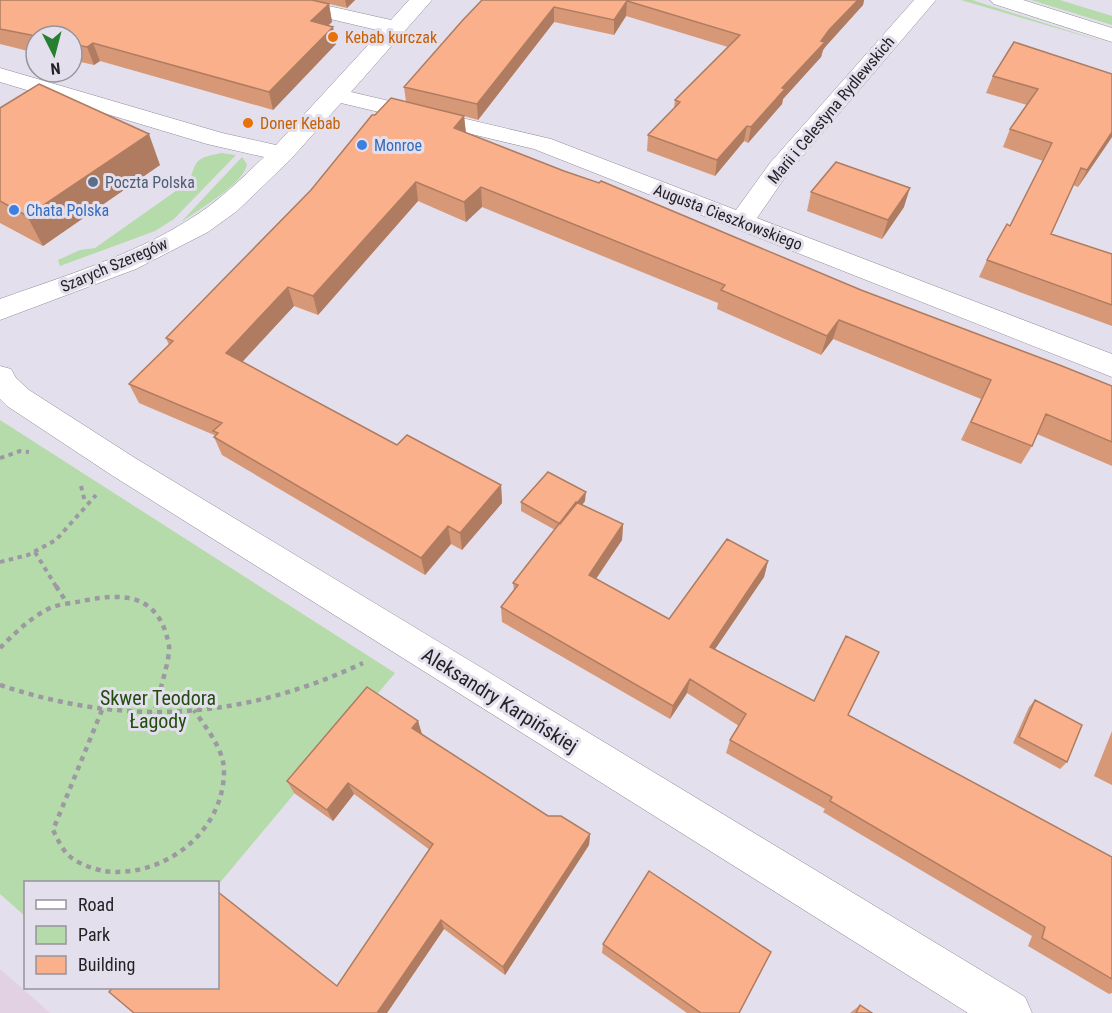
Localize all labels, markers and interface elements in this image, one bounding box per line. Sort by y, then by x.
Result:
north arrow [24,24,84,84]
place label: Kebab kurczak [345,28,438,47]
marker: Kebab kurczak [326,30,340,44]
street label: Marii i Celestyna Rydlewskich [764,33,898,187]
text: N [50,58,61,78]
place label: Doner Kebab [260,114,341,133]
marker: Doner Kebab [241,116,255,130]
place label: Monroe [374,136,422,155]
marker: Monroe [355,138,369,152]
place label: Poczta Polska [105,173,195,192]
marker: Poczta Polska [86,175,100,189]
street label: Augusta Cieszkowskiego [651,180,805,254]
place label: Chata Polska [26,201,109,220]
marker: Chata Polska [7,203,21,217]
street label: Szarych Szeregów [58,234,170,296]
street label: Aleksandry Karpińskiej [418,642,582,758]
park label: Skwer Teodora Łagody [100,686,216,733]
legend [24,881,219,989]
text: Road [78,894,114,915]
text: Park [78,924,110,945]
text: Building [78,954,135,975]

